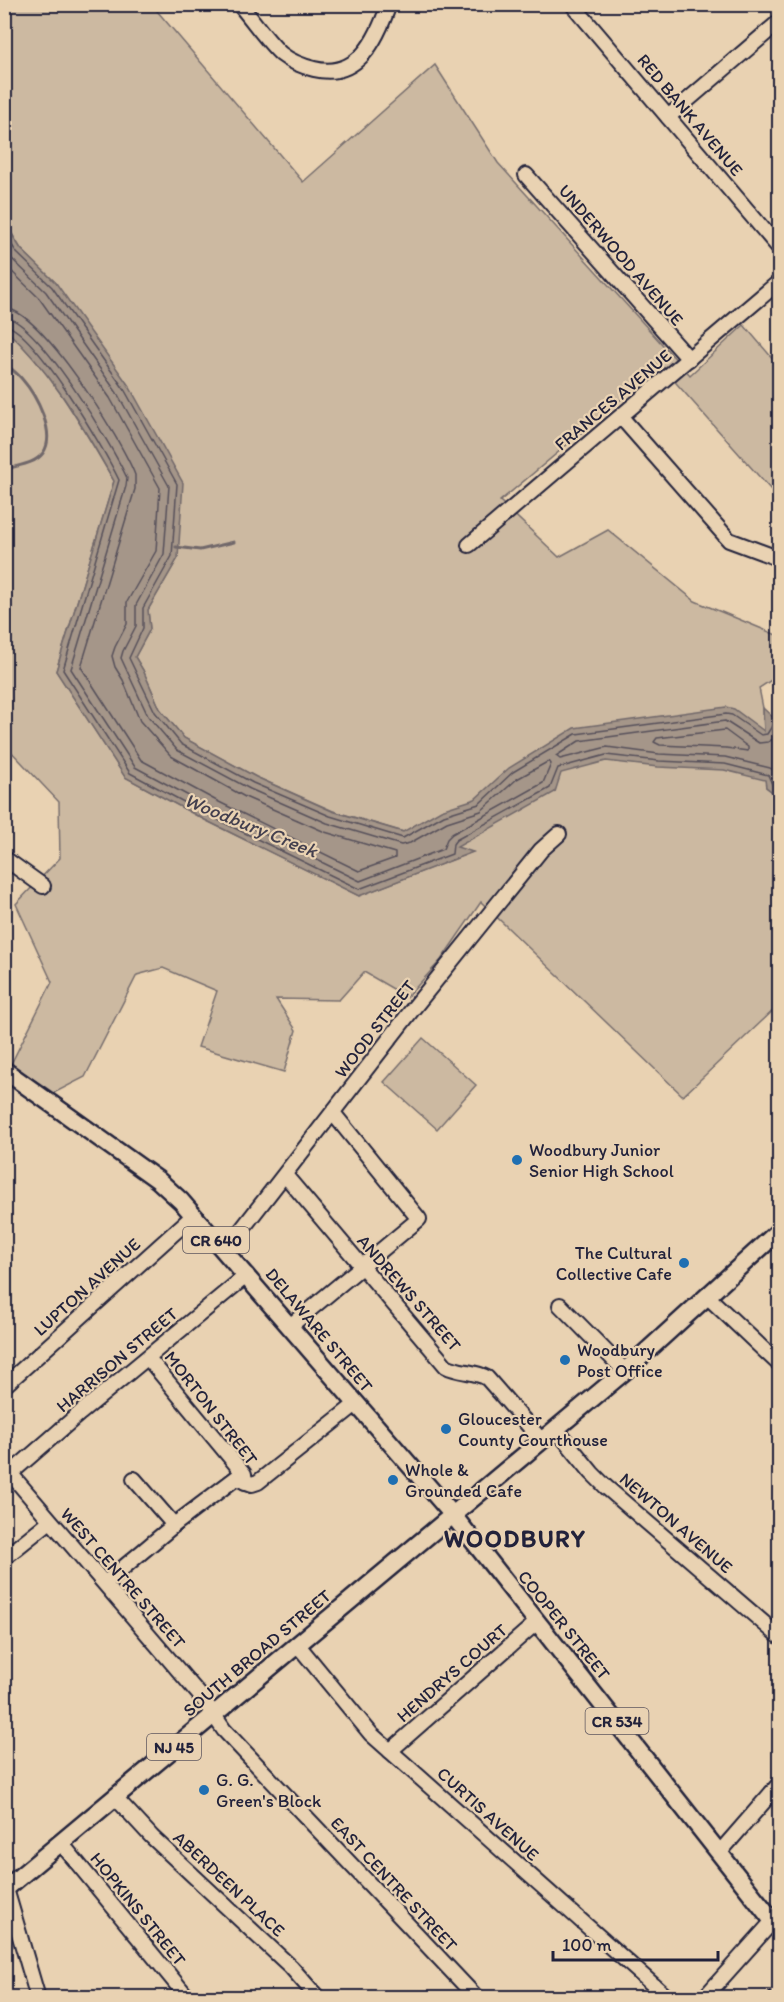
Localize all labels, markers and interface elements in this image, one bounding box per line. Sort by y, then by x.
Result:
street label: RED BANK AVENUE [632,49,748,181]
street label: UNDERWOOD AVENUE [554,180,688,330]
street label: FRANCES AVENUE [550,345,676,455]
water label: Woodbury Creek [181,787,322,863]
street label: WOOD STREET [330,976,420,1082]
place label: Woodbury Junior Senior High School [529,1139,674,1182]
marker: Woodbury Junior Senior High School [510,1153,524,1167]
road number: CR 640 [183,1227,249,1253]
street label: ANDREWS STREET [352,1230,466,1356]
street label: LUPTON AVENUE [29,1233,145,1341]
place label: The Cultural Collective Cafe [556,1242,672,1285]
marker: The Cultural Collective Cafe [677,1256,691,1270]
street label: DELAWARE STREET [261,1263,377,1397]
street label: HARRISON STREET [52,1303,182,1417]
place label: Woodbury Post Office [577,1339,663,1382]
street label: MORTON STREET [160,1347,262,1469]
marker: Woodbury Post Office [558,1353,572,1367]
place label: Gloucester County Courthouse [458,1408,608,1451]
marker: Gloucester County Courthouse [439,1422,453,1436]
place label: Whole & Grounded Cafe [405,1459,522,1502]
street label: NEWTON AVENUE [615,1468,737,1578]
marker: Whole & Grounded Cafe [386,1473,400,1487]
street label: WEST CENTRE STREET [56,1503,190,1653]
district label: WOODBURY [444,1524,586,1553]
street label: COOPER STREET [513,1566,615,1684]
street label: SOUTH BROAD STREET [179,1585,335,1721]
street label: HENDRYS COURT [392,1619,512,1727]
road number: CR 534 [586,1708,648,1734]
road number: NJ 45 [147,1734,201,1760]
street label: CURTIS AVENUE [432,1762,544,1866]
place label: G. G. Green's Block [216,1769,322,1812]
marker: G. G. Green's Block [197,1783,211,1797]
street label: EAST CENTRE STREET [326,1812,462,1956]
street label: ABERDEEN PLACE [169,1827,289,1941]
street label: HOPKINS STREET [85,1848,191,1970]
scale bar [553,1924,718,1962]
text: 100 m [562,1934,612,1956]

